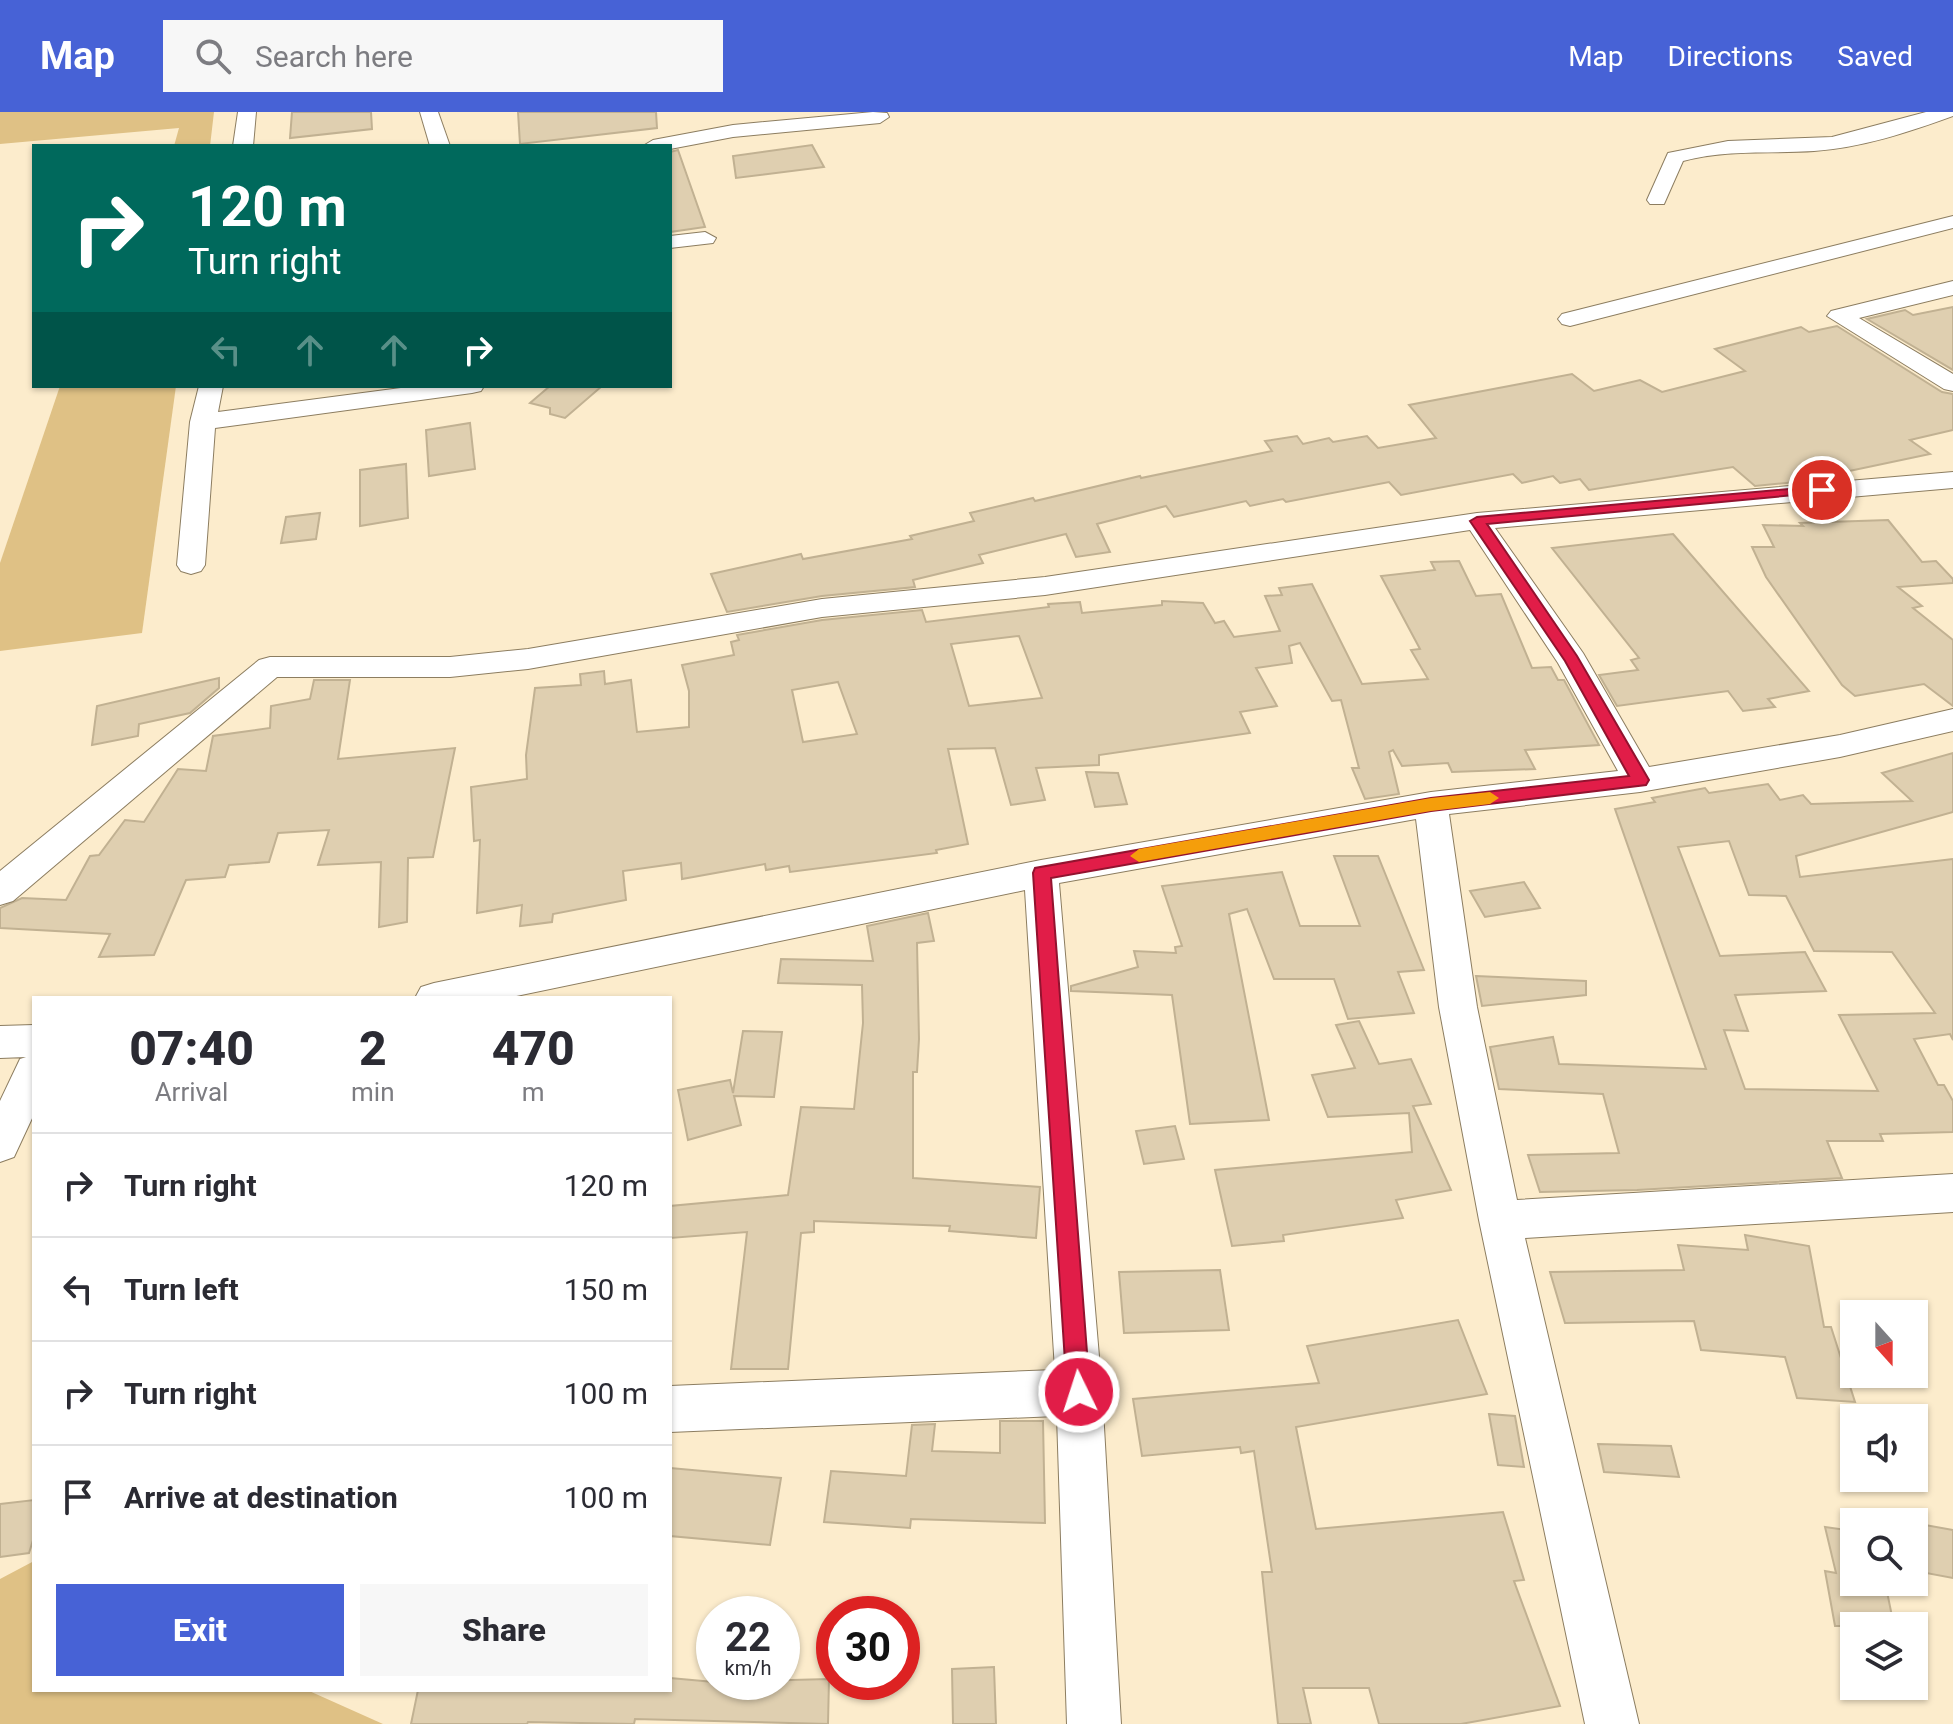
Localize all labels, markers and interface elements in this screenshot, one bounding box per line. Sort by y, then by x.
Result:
search box [163,20,723,92]
text: Map [40,34,115,78]
icon: search [191,34,235,78]
text: Search here [255,39,413,74]
text: Map [1568,40,1624,73]
text: Directions [1668,40,1793,73]
text: Saved [1837,40,1913,73]
text: 120 m [188,174,347,240]
icon: right [56,176,160,280]
text: Turn right [188,241,341,283]
icon: left [204,328,248,372]
icon: ahead [288,328,332,372]
icon: ahead [372,328,416,372]
icon: right [456,328,500,372]
pin [1788,456,1856,524]
icon: arrive [1800,468,1844,512]
text: 07:40 [129,1020,254,1077]
text: 2 [359,1020,387,1077]
text: 470 [492,1020,575,1077]
text: Arrival [155,1077,228,1107]
text: min [351,1077,395,1107]
text: m [522,1077,545,1107]
icon: right [56,1163,100,1207]
text: Turn right [124,1168,257,1203]
text: 120 m [564,1168,648,1203]
icon: left [56,1267,100,1311]
text: Turn left [124,1272,239,1307]
text: 150 m [564,1272,648,1307]
north arrow [1840,1300,1928,1388]
map controls [1840,1300,1928,1700]
position arrow [1037,1350,1121,1434]
icon: right [56,1371,100,1415]
text: Turn right [124,1376,257,1411]
text: 100 m [564,1376,648,1411]
button: sound [1840,1404,1928,1492]
icon: arrive [56,1475,100,1519]
text: Arrive at destination [124,1480,398,1515]
text: 100 m [564,1480,648,1515]
button: search [1840,1508,1928,1596]
button: Exit [56,1584,344,1676]
button: Share [360,1584,648,1676]
speed limit sign: 30 [816,1596,920,1700]
button: layers [1840,1612,1928,1700]
text: 22 [725,1614,771,1661]
text: km/h [725,1656,771,1680]

